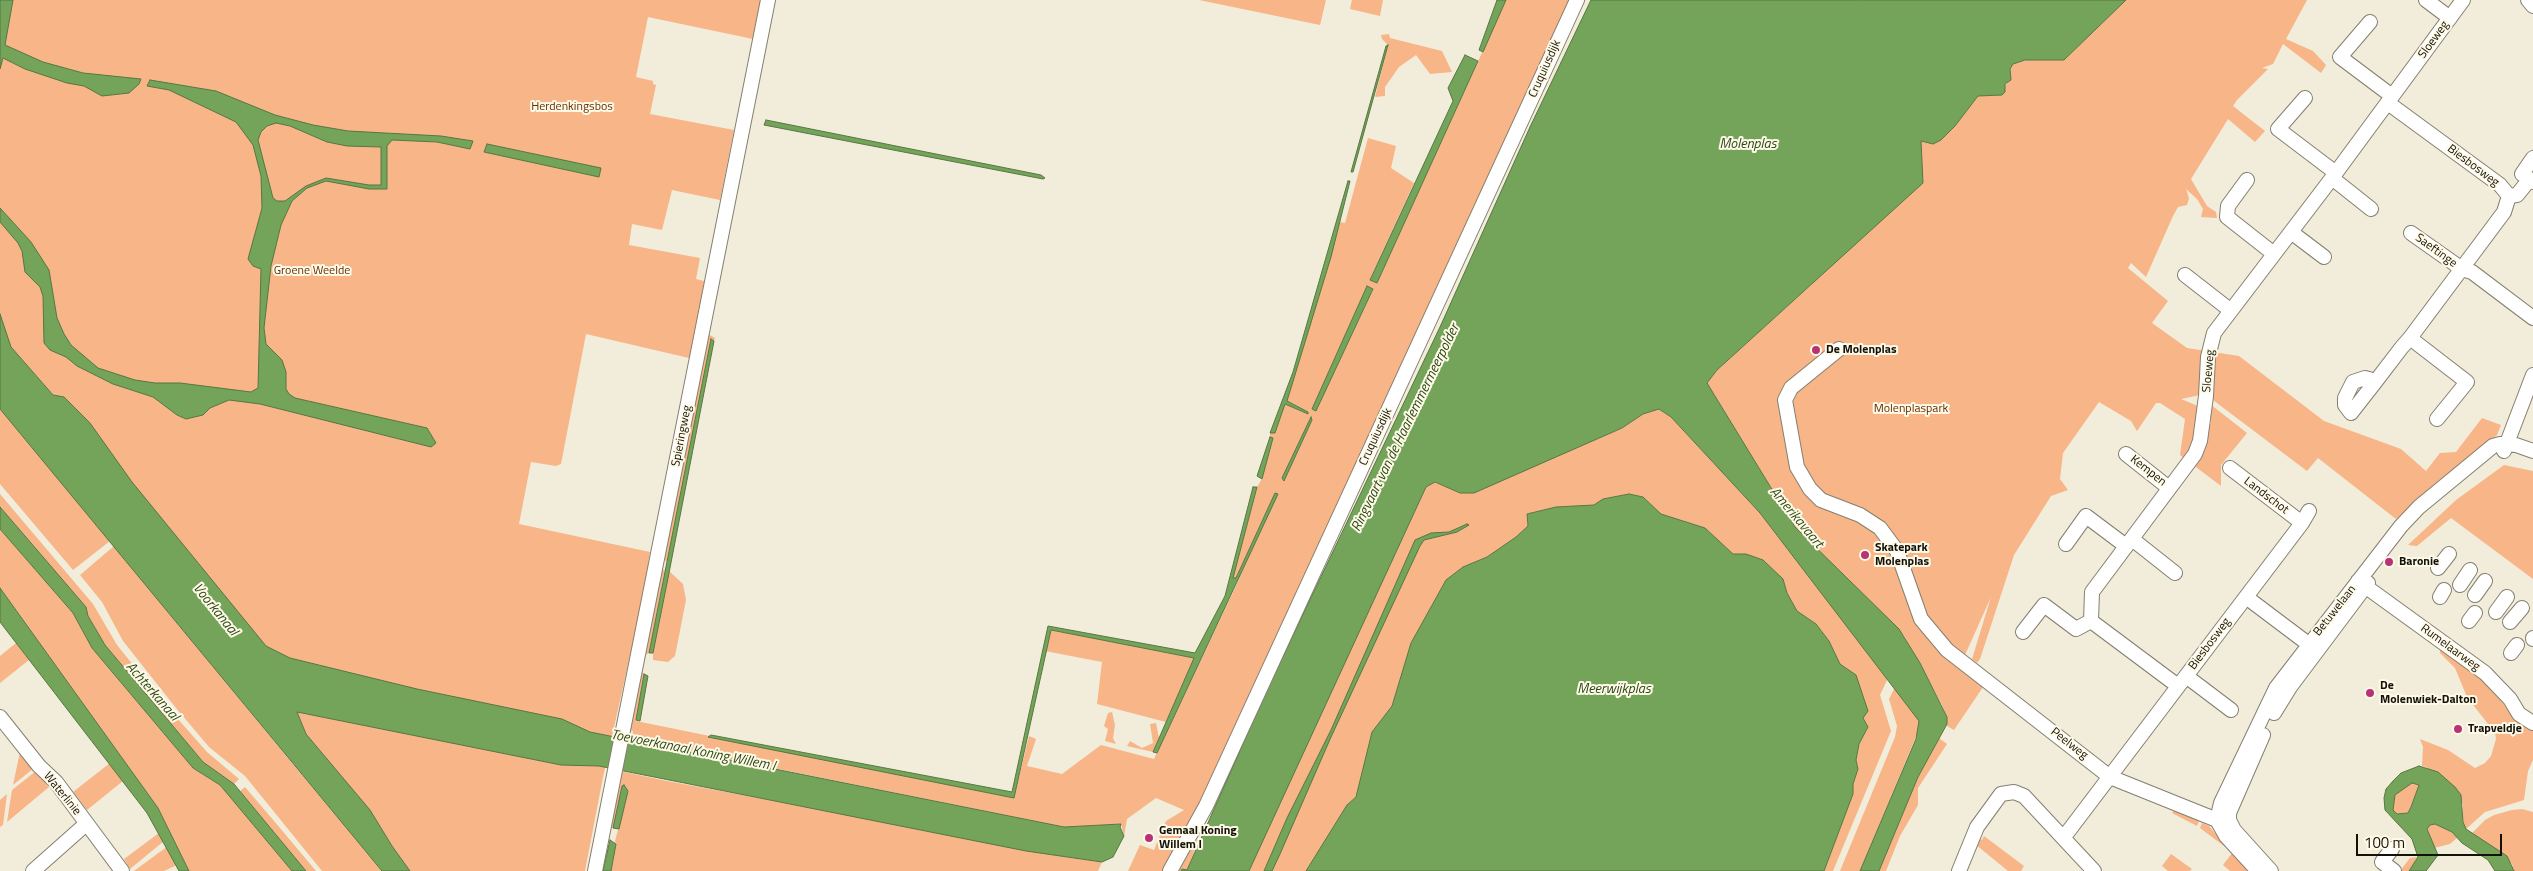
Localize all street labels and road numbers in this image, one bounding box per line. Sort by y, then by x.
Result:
street label: Sloeweg [2416,18,2452,62]
street label: Cruquiusdijk [1526,38,1564,100]
street label: Biesbosweg [2444,142,2502,190]
street label: Saeftinge [2412,231,2460,271]
street label: Sloeweg [2200,349,2218,393]
street label: Spieringweg [669,404,695,468]
street label: Cruquiusdijk [1356,406,1396,468]
street label: Kempen [2127,453,2169,489]
street label: Landschot [2241,475,2291,517]
street label: Betuwelaan [2311,583,2359,639]
street label: Biesbosweg [2186,615,2234,673]
street label: Rumelaarweg [2417,622,2483,674]
street label: Peelweg [2048,725,2090,763]
street label: Waterlinie [40,769,84,819]

